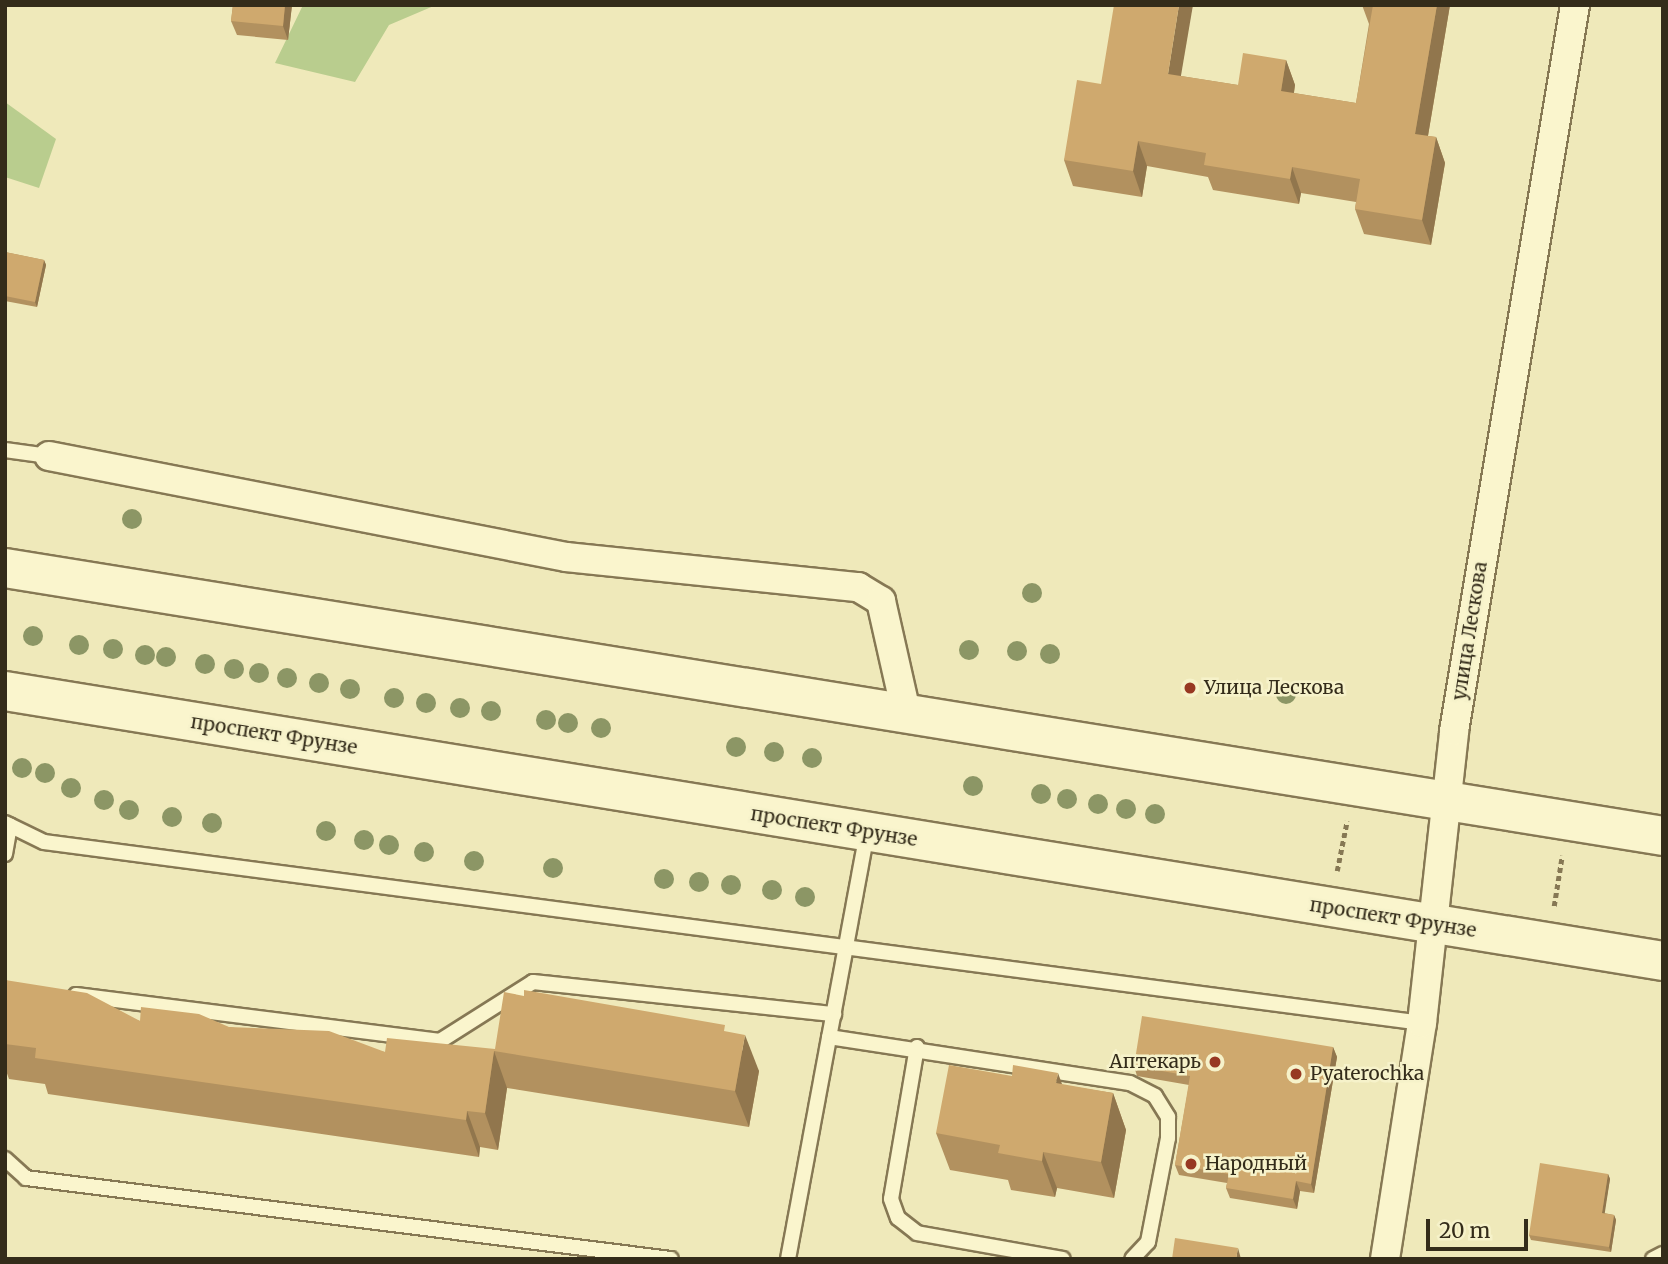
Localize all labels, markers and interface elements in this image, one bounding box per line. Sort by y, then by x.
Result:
street label: улица Лескова [1448,560,1492,702]
place label: Улица Лескова [1204,677,1344,699]
marker: Улица Лескова [1182,680,1198,696]
street label: проспект Фрунзе [189,711,359,759]
street label: проспект Фрунзе [749,803,919,851]
street label: проспект Фрунзе [1308,894,1478,942]
place label: Аптекарь [1109,1051,1201,1073]
marker: Аптекарь [1207,1054,1223,1070]
place label: Pyaterochka [1310,1063,1424,1085]
marker: Pyaterochka [1288,1066,1304,1082]
place label: Народный [1205,1153,1307,1175]
marker: Народный [1183,1156,1199,1172]
scale bar [1430,1204,1532,1248]
text: 20 m [1439,1217,1490,1244]

